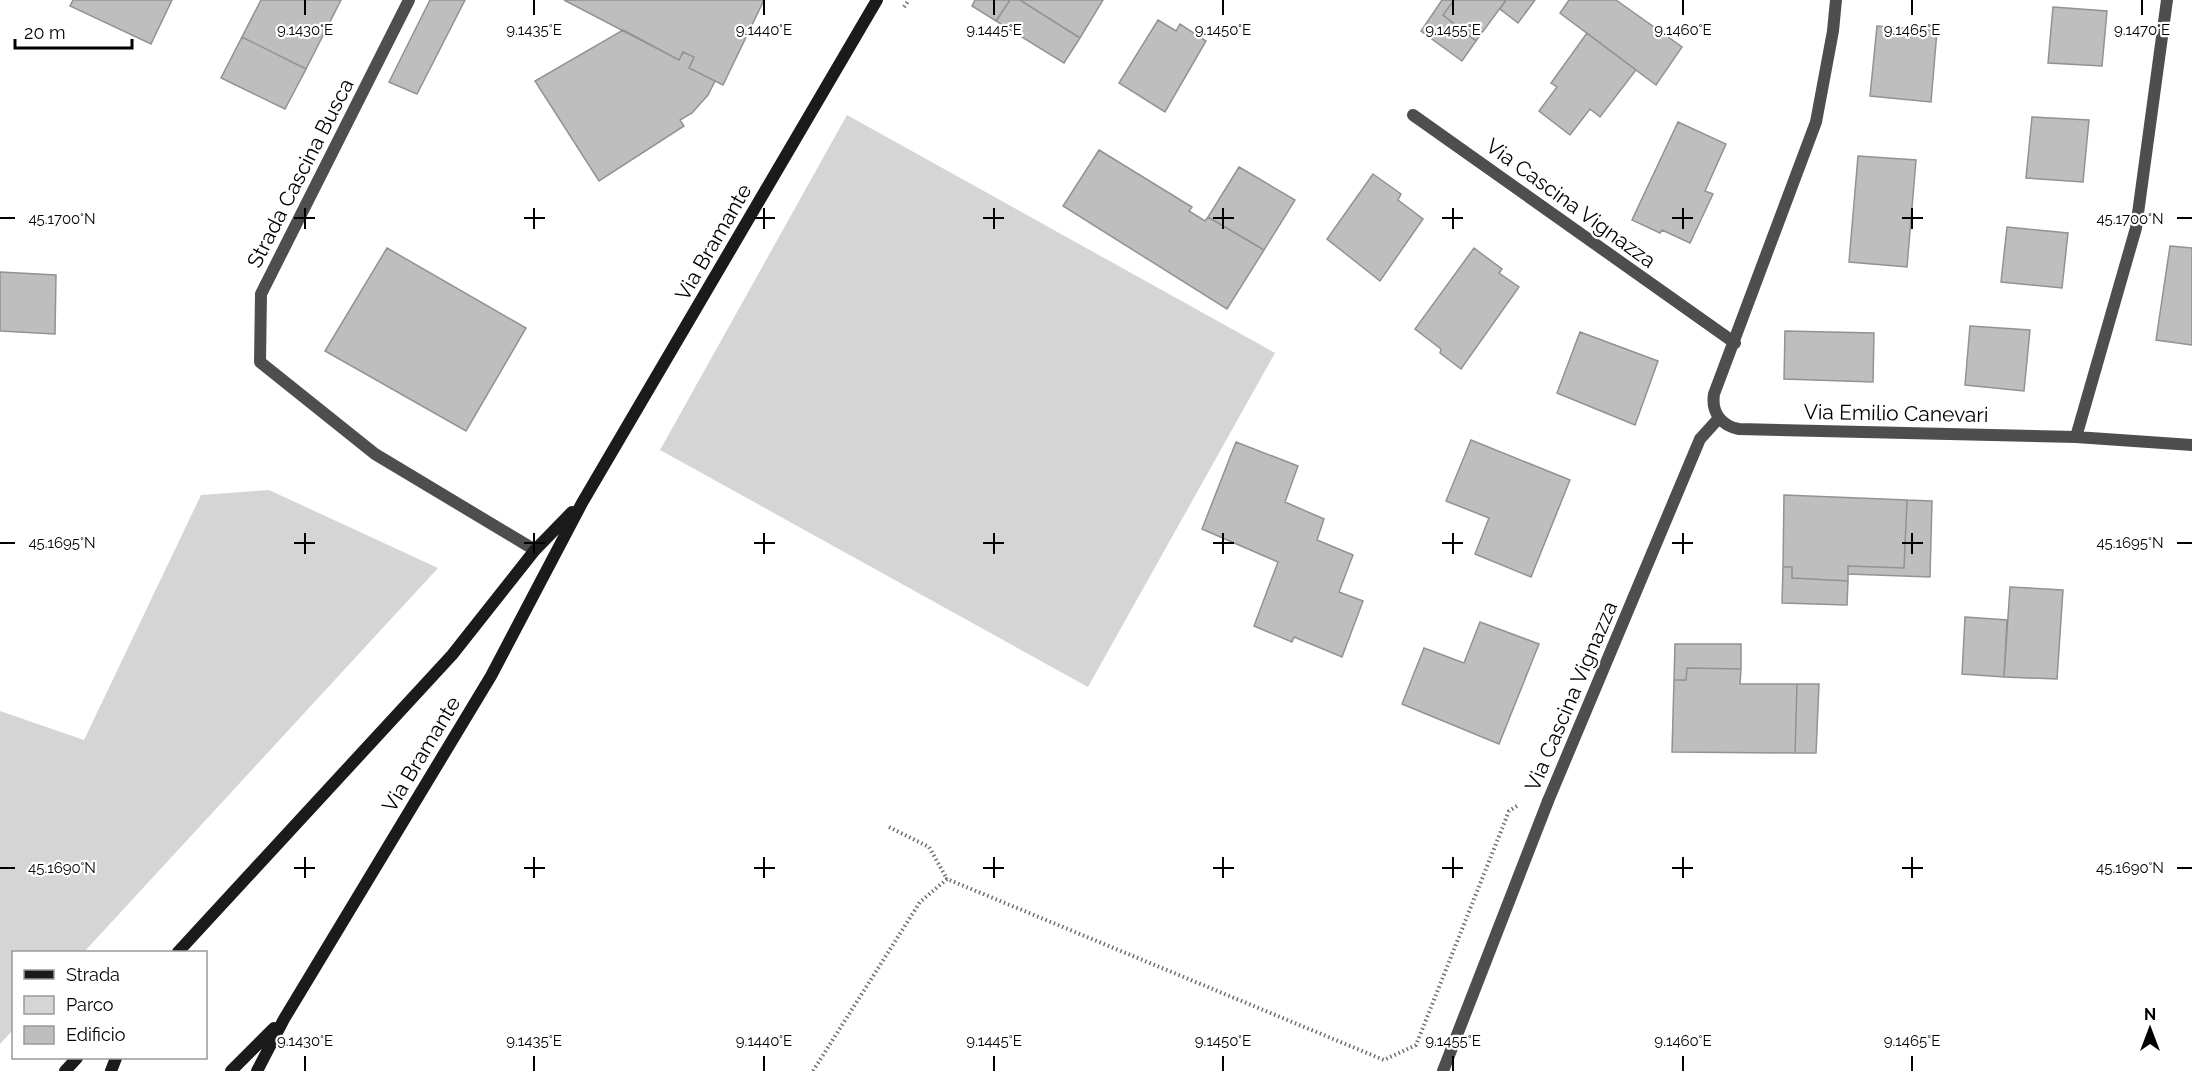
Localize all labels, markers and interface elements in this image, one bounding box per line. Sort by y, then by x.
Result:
scale bar [15,12,132,50]
text: 9.1430°E [277,21,333,39]
text: 9.1435°E [506,21,562,39]
text: 9.1440°E [736,21,792,39]
text: 9.1445°E [966,21,1022,39]
text: 9.1450°E [1195,21,1251,39]
text: 9.1455°E [1425,21,1481,39]
text: 9.1460°E [1654,21,1712,39]
text: 9.1465°E [1884,21,1940,39]
text: 9.1470°E [2114,21,2170,39]
text: 20 m [24,22,66,43]
street label: Strada Cascina Busca [241,74,359,272]
street label: Via Cascina Vignazza [1481,133,1661,273]
street label: Via Bramante [670,179,756,305]
text: 45.1700°N [28,210,96,228]
text: 45.1700°N [2096,210,2164,228]
street label: Via Emilio Canevari [1803,399,1989,427]
text: 45.1695°N [28,534,96,552]
text: 45.1695°N [2096,534,2164,552]
street label: Via Cascina Vignazza [1520,597,1622,795]
street label: Via Bramante [377,692,465,816]
text: 45.1690°N [28,859,96,877]
text: 45.1690°N [2096,859,2164,877]
legend [12,951,207,1059]
text: Strada [66,964,120,985]
text: Parco [66,994,114,1015]
north arrow [2120,999,2180,1059]
text: N [2144,1005,2156,1024]
text: Edificio [66,1024,126,1045]
text: 9.1430°E [277,1032,333,1050]
text: 9.1435°E [506,1032,562,1050]
text: 9.1440°E [736,1032,792,1050]
text: 9.1445°E [966,1032,1022,1050]
text: 9.1450°E [1195,1032,1251,1050]
text: 9.1455°E [1425,1032,1481,1050]
text: 9.1460°E [1654,1032,1712,1050]
text: 9.1465°E [1884,1032,1940,1050]

